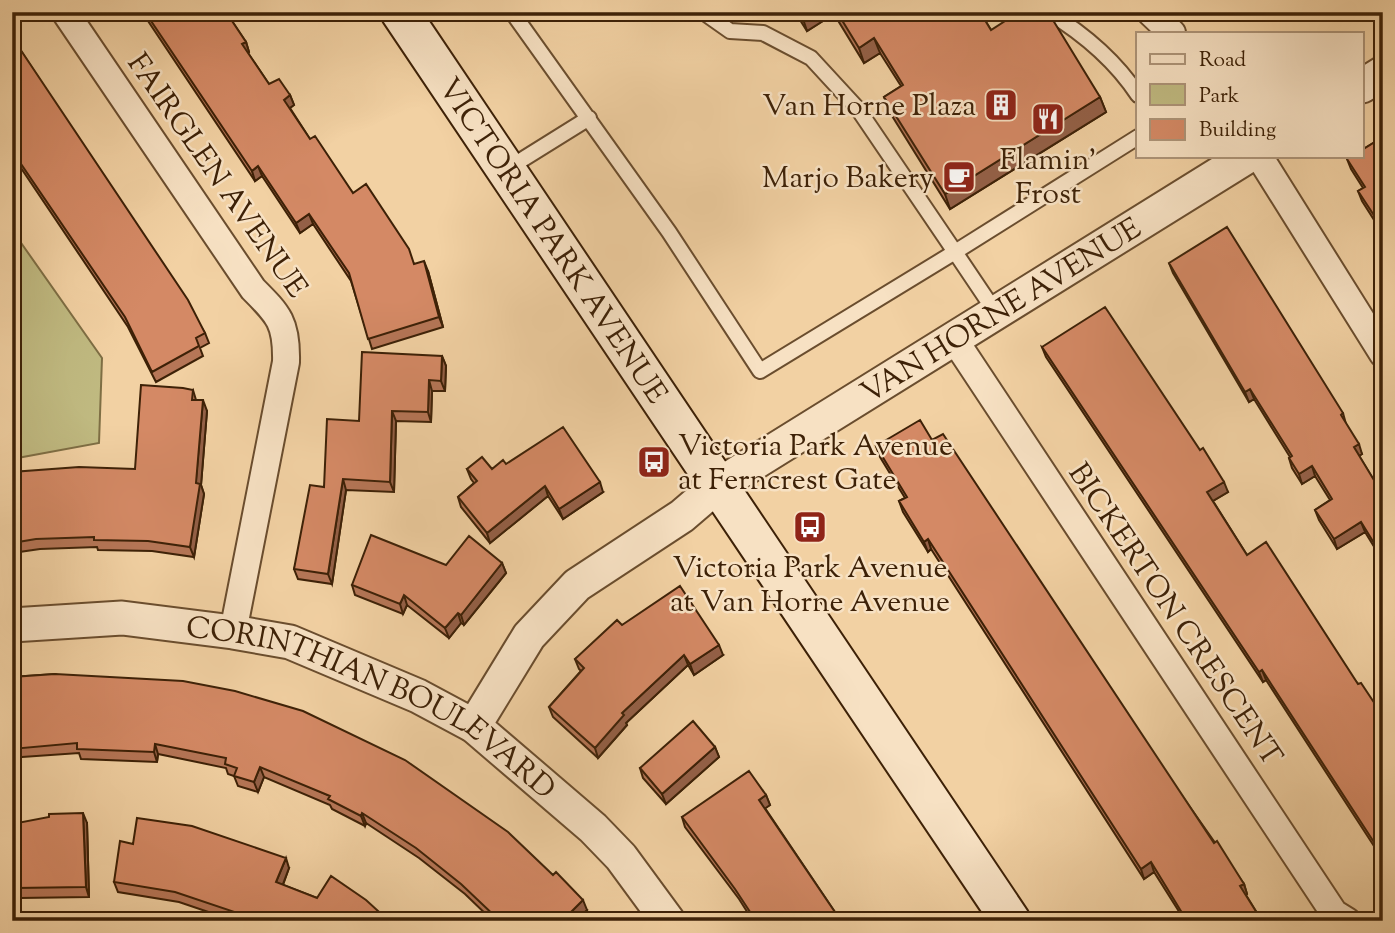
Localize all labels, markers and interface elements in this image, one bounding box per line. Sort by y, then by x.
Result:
legend [1136,32,1364,158]
street label: FAIRGLEN AVENUE [115,45,317,307]
text: Road [1199,46,1246,76]
street label: VICTORIA PARK AVENUE [426,70,676,413]
text: Park [1199,82,1240,112]
place label: Van Horne Plaza [762,86,976,129]
building icon: Van Horne Plaza [982,86,1020,124]
restaurant icon: Flamin' Frost [1029,100,1067,138]
text: Building [1199,116,1276,146]
place label: Flamin' Frost [1000,140,1096,217]
place label: Marjo Bakery [762,158,934,201]
cafe icon: Marjo Bakery [940,158,978,196]
street label: VAN HORNE AVENUE [853,208,1150,415]
place label: Victoria Park Avenue at Ferncrest Gate [678,426,953,503]
bus stop icon: Victoria Park Avenue at Ferncrest Gate [635,443,673,481]
street label: BICKERTON CRESCENT [1056,455,1292,776]
bus stop icon: Victoria Park Avenue at Van Horne Avenue [791,508,829,546]
place label: Victoria Park Avenue at Van Horne Avenue [670,548,950,625]
street label: CORINTHIAN BOULEVARD [184,607,564,811]

